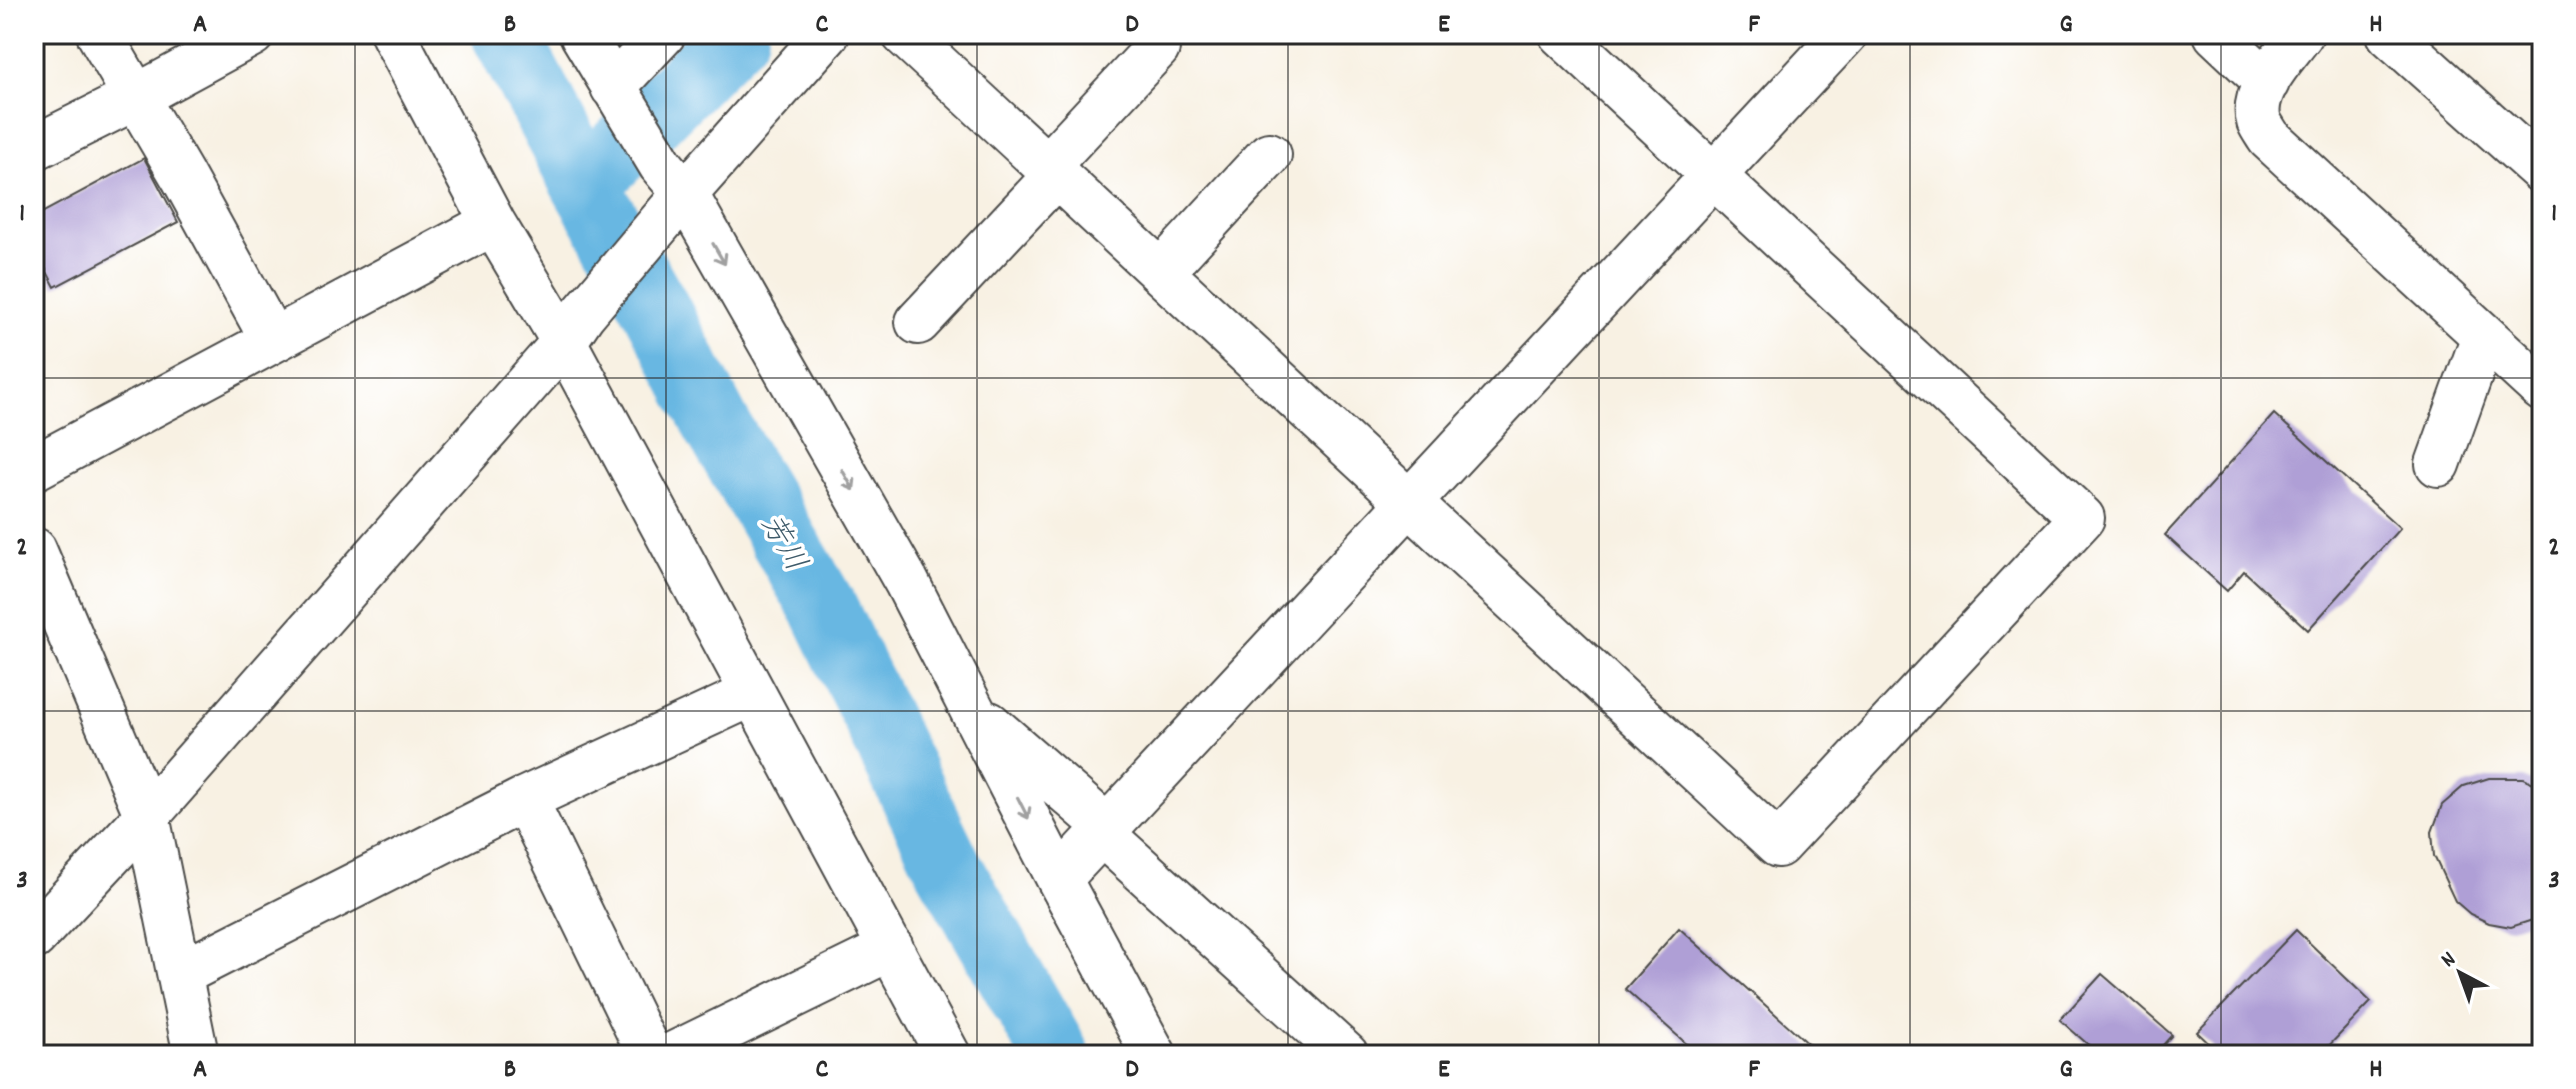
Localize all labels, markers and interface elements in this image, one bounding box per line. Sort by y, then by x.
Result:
text: A [193,7,207,44]
text: B [504,7,516,44]
text: C [816,7,829,44]
text: D [1125,7,1139,44]
text: E [1438,7,1450,44]
text: F [1748,7,1760,44]
text: G [2059,7,2073,44]
text: H [2369,7,2383,44]
text: 1 [19,196,25,233]
text: 1 [2551,196,2557,233]
one-way arrow [711,242,727,265]
one-way arrow [841,467,856,491]
water label: 芳川 [747,508,815,581]
text: 2 [16,530,28,567]
text: 2 [2548,530,2560,567]
one-way arrow [1015,796,1031,819]
text: 3 [16,863,28,900]
text: 3 [2548,863,2560,900]
north arrow [2420,933,2500,1013]
text: N [2435,945,2464,976]
text: A [193,1052,207,1089]
text: B [504,1052,516,1089]
text: C [816,1052,829,1089]
text: D [1125,1052,1139,1089]
text: E [1438,1052,1450,1089]
text: F [1748,1052,1760,1089]
text: G [2059,1052,2073,1089]
text: H [2369,1052,2383,1089]

